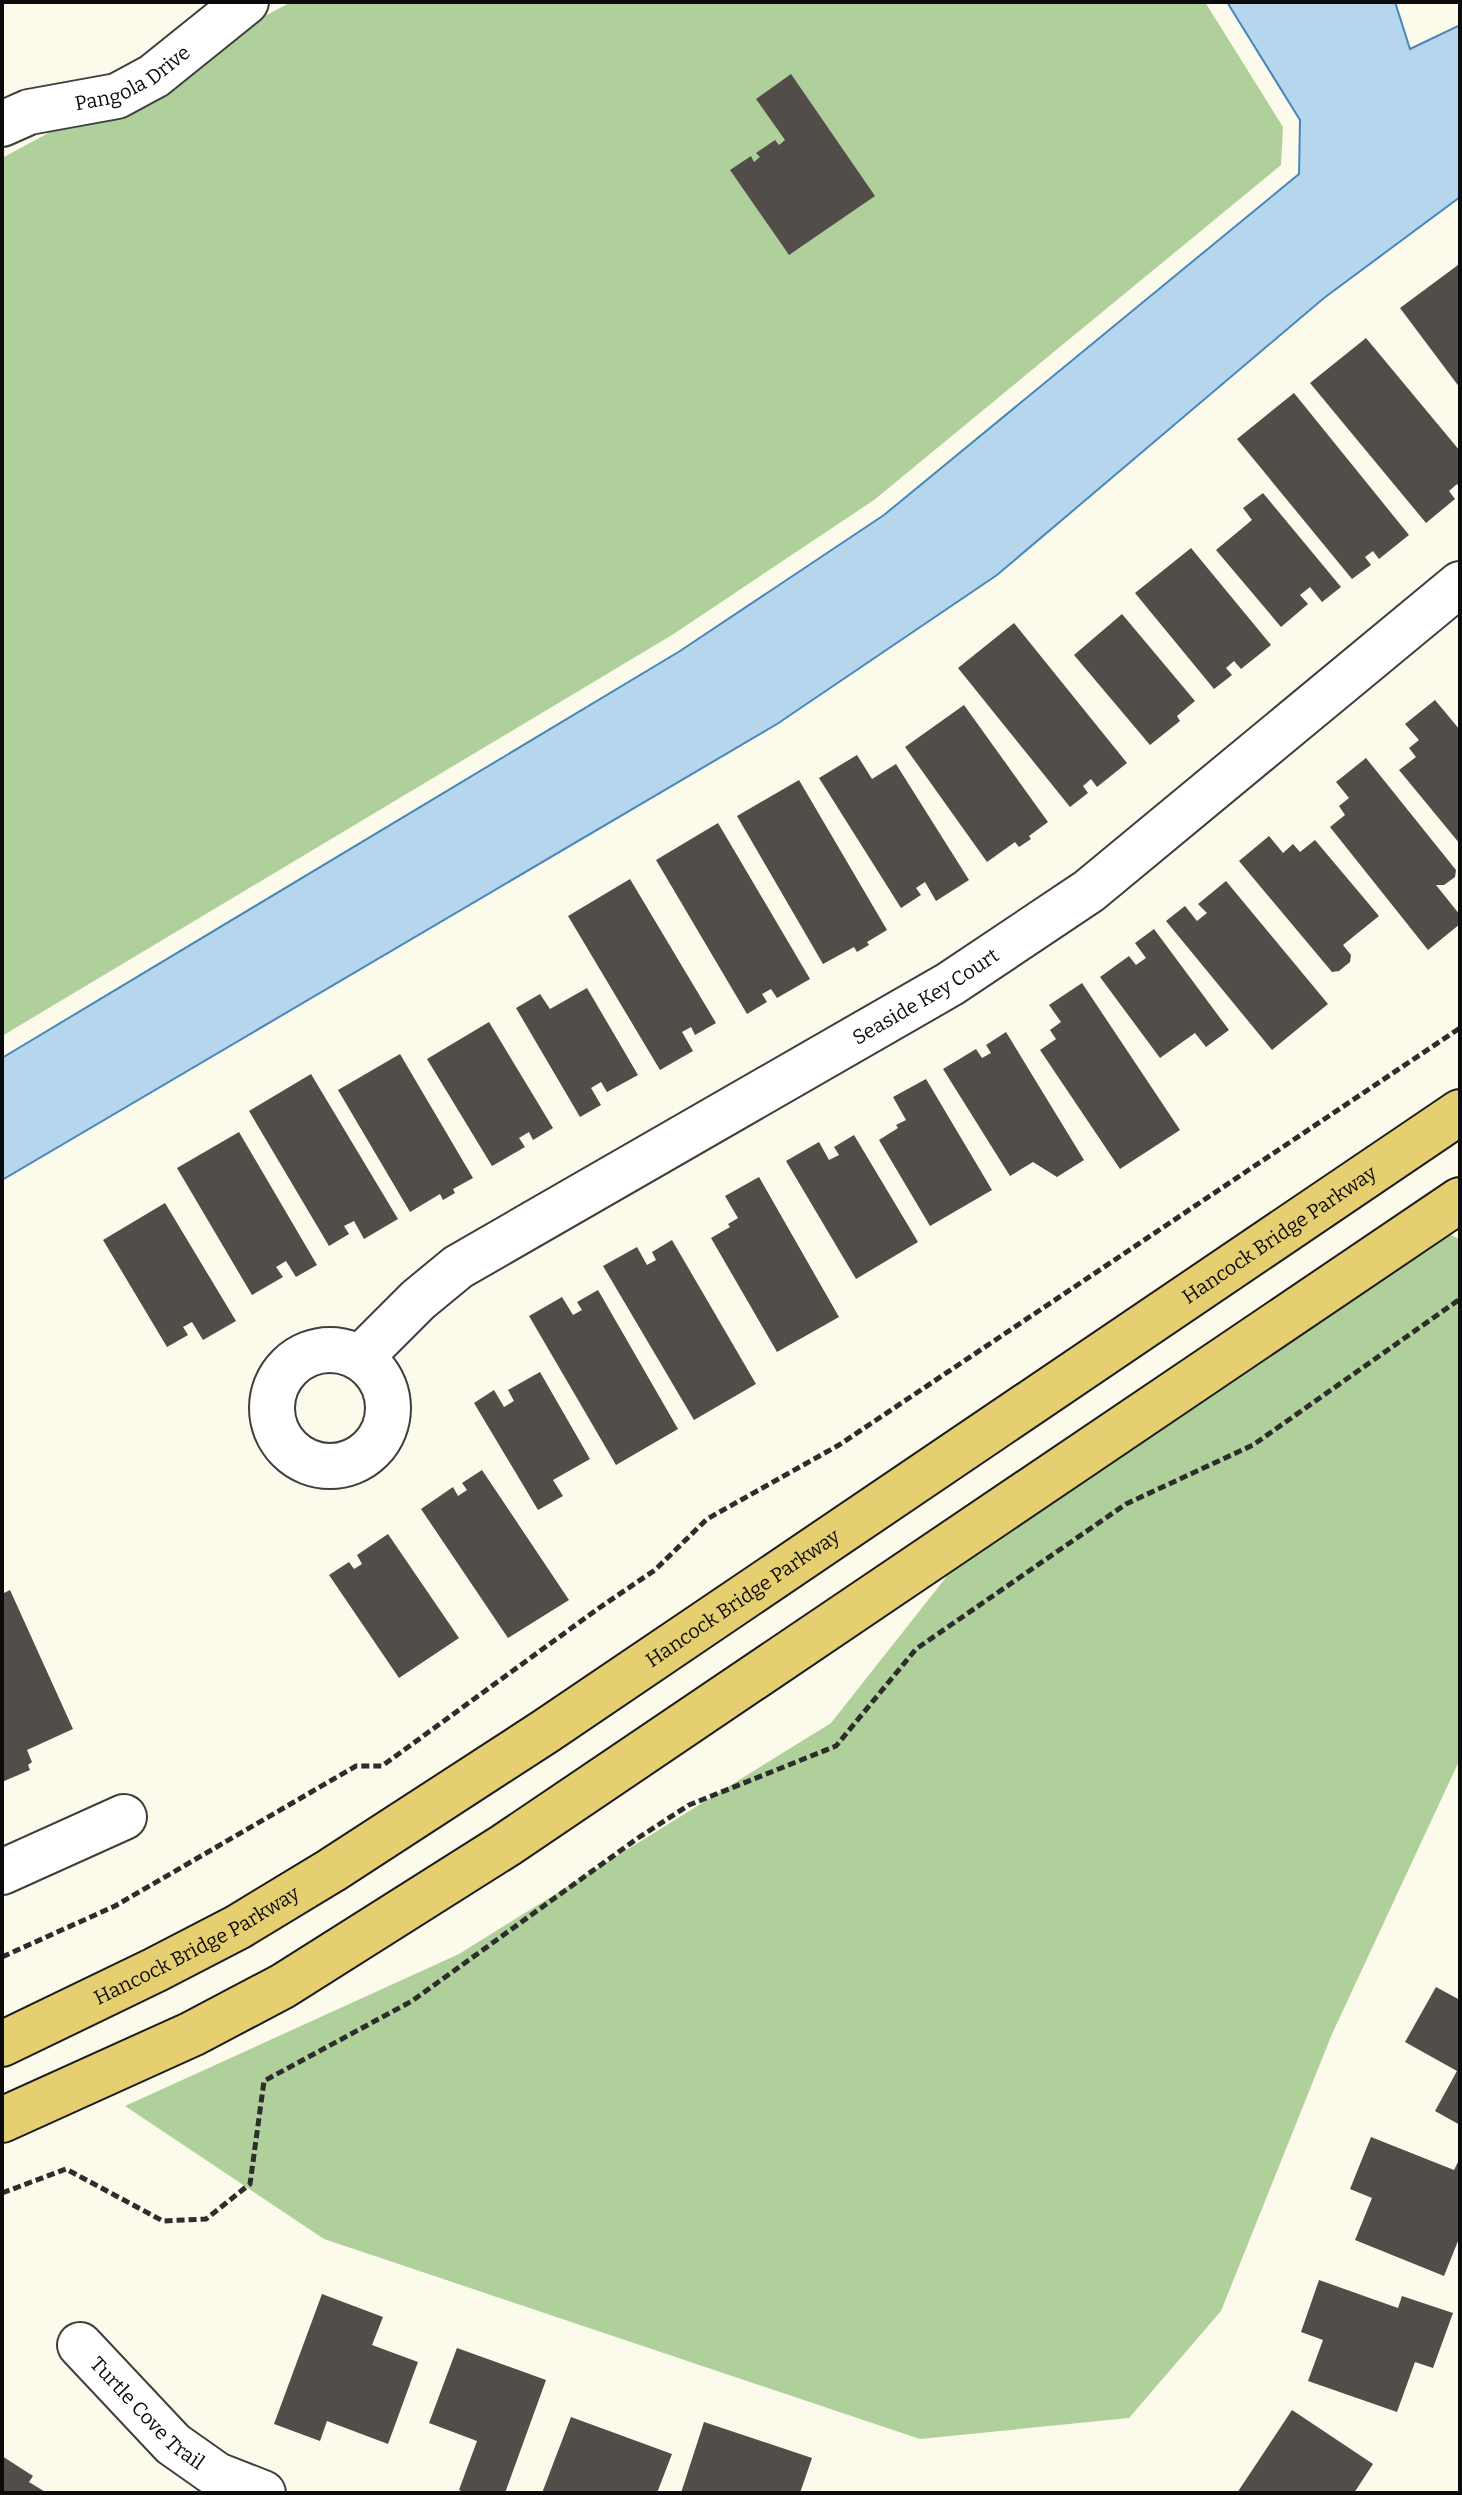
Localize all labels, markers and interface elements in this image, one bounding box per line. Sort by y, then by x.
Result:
street label: Pangola Drive [73,40,195,115]
street label: Seaside Key Court [848,943,1003,1050]
street label: Hancock Bridge Parkway [1178,1160,1381,1309]
street label: Hancock Bridge Parkway [641,1523,845,1672]
street label: Hancock Bridge Parkway [90,1881,304,2010]
street label: Turtle Cove Trail [85,2352,209,2475]

